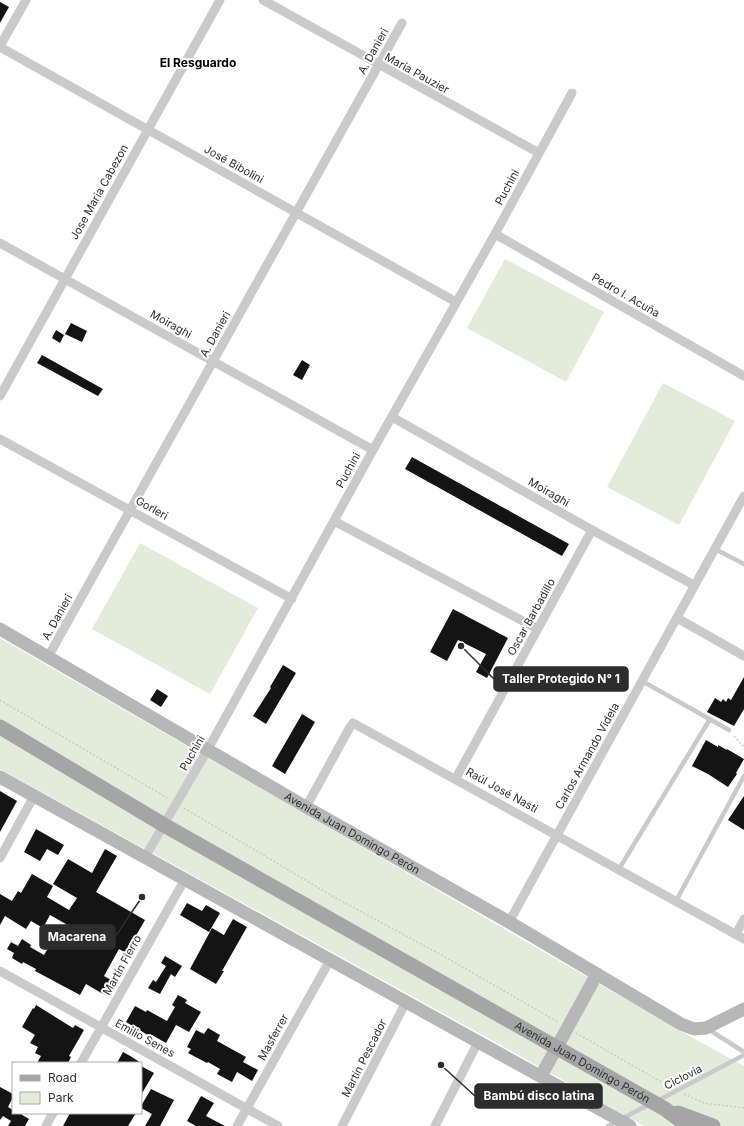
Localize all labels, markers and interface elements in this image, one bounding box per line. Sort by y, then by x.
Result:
street label: A. Danieri [355,26,391,76]
street label: María Pauzier [382,50,452,96]
district label: El Resguardo [160,55,236,70]
street label: Jose Maria Cabezon [67,142,131,242]
street label: José Bibolini [202,142,266,186]
street label: Puchini [492,167,522,207]
street label: Pedro I. Acuña [590,270,662,320]
street label: Moiraghi [148,307,194,341]
street label: A. Danieri [197,309,233,359]
street label: Puchini [333,450,363,490]
street label: Moiraghi [526,475,572,509]
street label: Gorleri [133,493,171,523]
street label: Oscar Barbadillo [504,576,558,658]
street label: A. Danieri [39,592,75,642]
callout: Taller Protegido N° 1 [494,667,628,691]
text: Taller Protegido N° 1 [502,671,620,686]
street label: Carlos Armando Videla [552,700,622,812]
street label: Puchini [176,733,208,773]
street label: Raúl José Nasti [464,764,540,816]
street label: Avenida Juan Domingo Perón [282,789,422,877]
callout: Macarena [40,925,115,949]
text: Macarena [48,929,106,944]
street label: Martín Fierro [100,932,144,998]
street label: Masferrer [255,1011,291,1063]
street label: Emilio Senes [113,1016,177,1060]
street label: Martín Pescador [338,1017,390,1099]
street label: Avenida Juan Domingo Perón [512,1018,653,1106]
street label: Ciclovia [662,1061,704,1093]
legend [12,1062,142,1114]
text: Road [48,1070,77,1085]
callout: Bambú disco latina [475,1084,602,1108]
text: Bambú disco latina [484,1088,594,1103]
text: Park [48,1090,74,1105]

